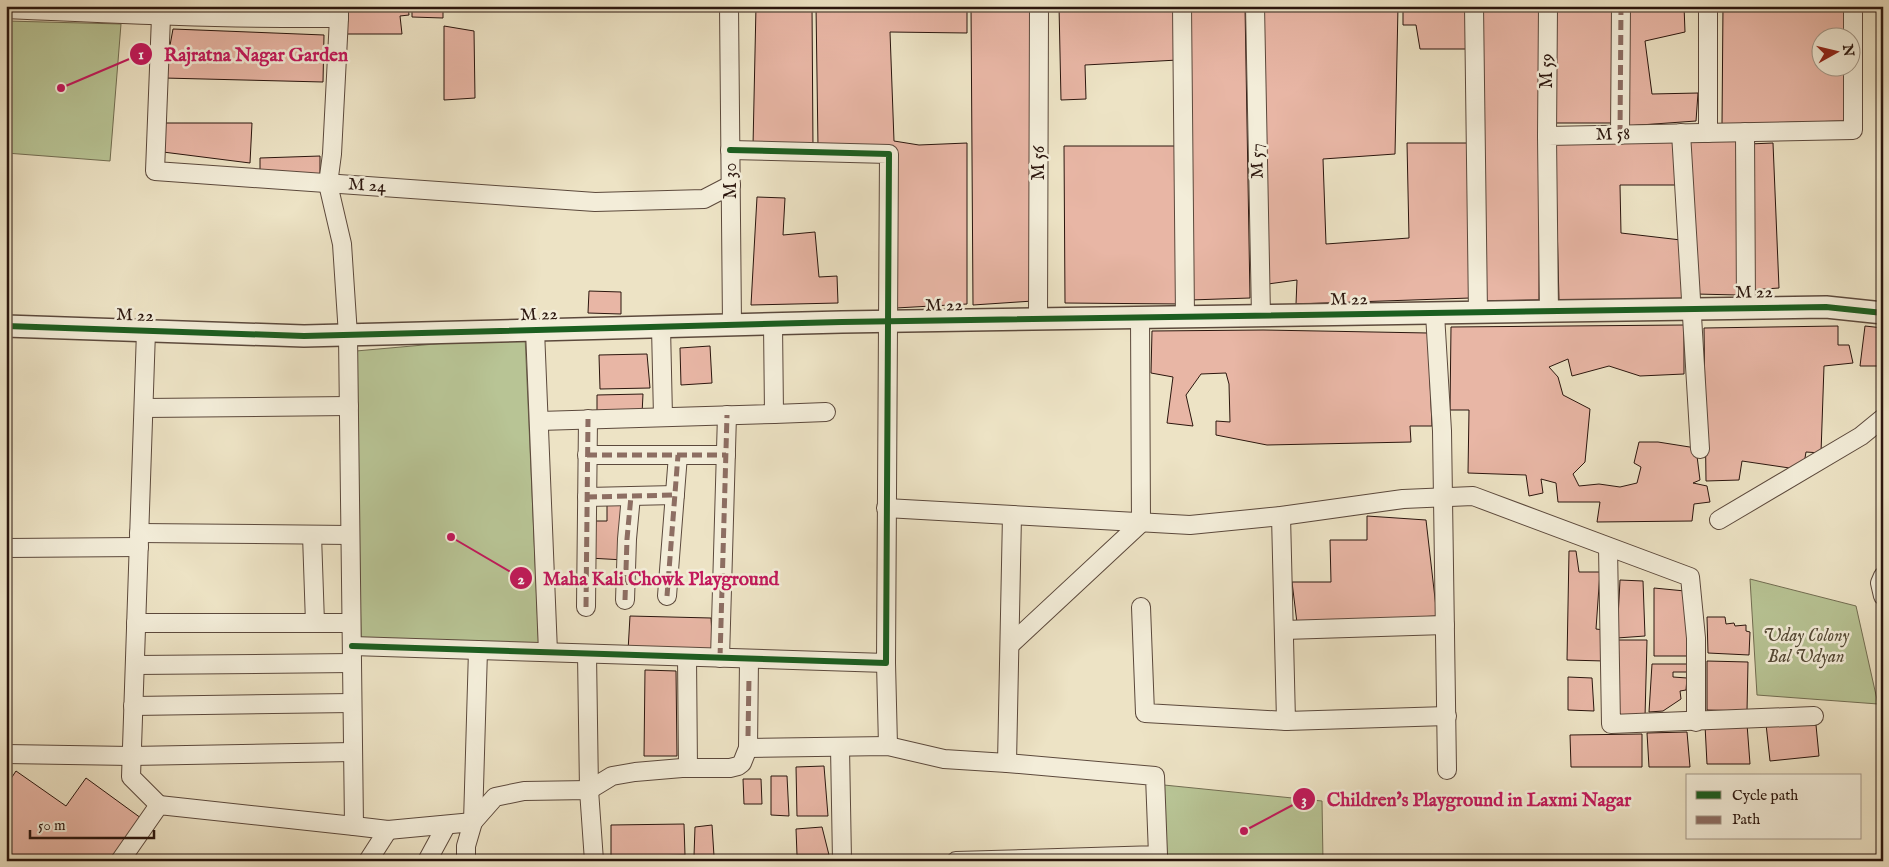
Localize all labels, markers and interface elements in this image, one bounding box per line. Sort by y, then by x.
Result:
north arrow [1812,28,1862,78]
callout: Rajratna Nagar Garden [128,37,358,71]
text: N [1838,42,1858,58]
text: Rajratna Nagar Garden [164,44,348,68]
text: 1 [138,45,144,64]
street label: M 59 [1536,53,1559,89]
street label: M 58 [1596,123,1630,147]
street label: M 57 [1246,143,1270,179]
street label: M 56 [1028,145,1051,180]
street label: M 30 [720,163,743,199]
street label: M 24 [347,173,387,199]
street label: M 22 [1735,281,1773,305]
street label: M 22 [1330,288,1368,312]
street label: M 22 [925,294,963,318]
street label: M 22 [520,303,558,327]
street label: M 22 [116,304,154,328]
callout: Maha Kali Chowk Playground [508,561,789,595]
text: Maha Kali Chowk Playground [543,568,780,592]
text: 2 [517,570,525,589]
park label: Uday Colony Bal Udyan [1763,625,1850,669]
legend [1686,774,1862,840]
callout: Children's Playground in Laxmi Nagar [1292,782,1641,816]
text: Cycle path [1732,786,1798,805]
text: Children's Playground in Laxmi Nagar [1327,789,1632,813]
text: 3 [1301,791,1307,810]
scale bar [30,807,154,839]
text: Path [1732,810,1760,829]
text: 50 m [38,816,66,835]

